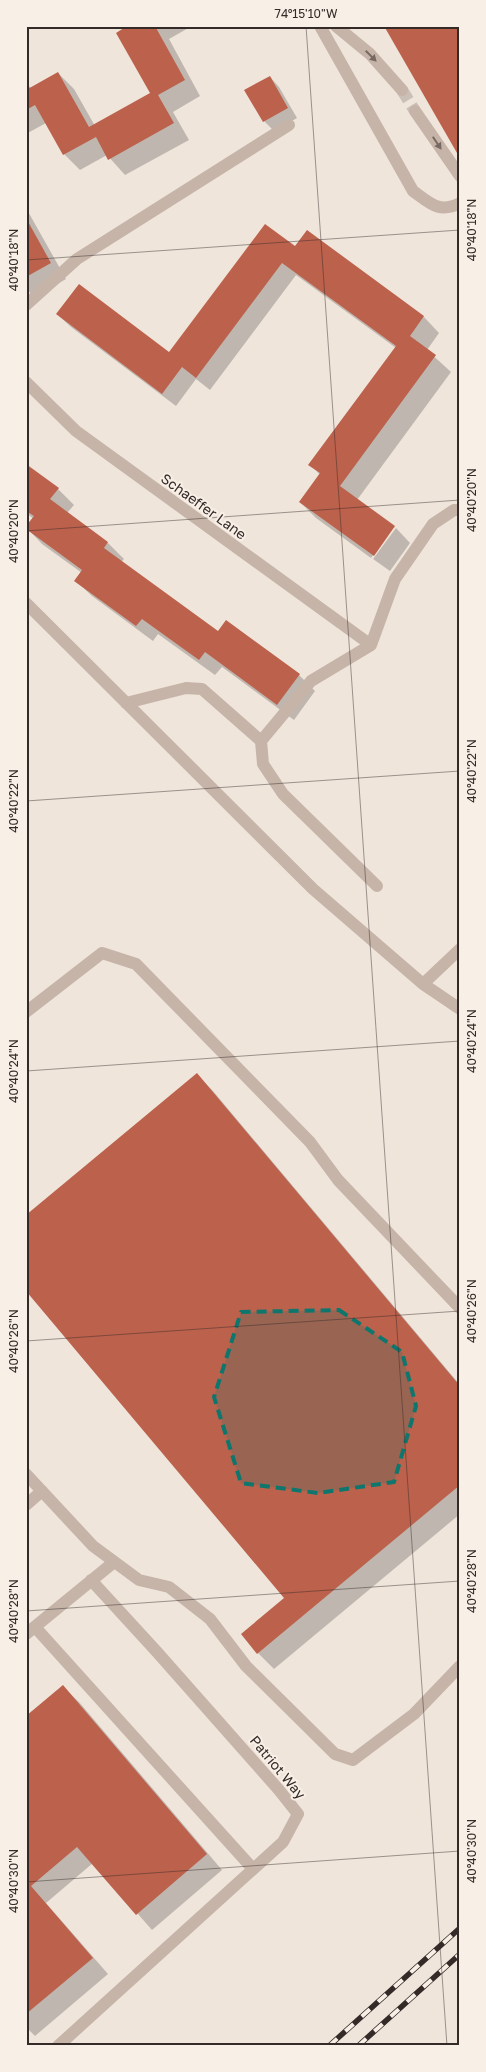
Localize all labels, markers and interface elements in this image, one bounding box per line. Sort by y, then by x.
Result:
text: 74°15'10"W [275,6,338,21]
one-way arrow [365,50,377,62]
one-way arrow [433,137,442,150]
text: 40°40'18"N [464,199,479,261]
text: 40°40'18"N [6,229,21,291]
text: 40°40'20"N [464,468,479,532]
street label: Schaeffer Lane [158,469,250,543]
text: 40°40'20"N [6,499,21,563]
text: 40°40'22"N [464,739,479,803]
text: 40°40'22"N [6,769,21,833]
text: 40°40'24"N [464,1009,479,1073]
text: 40°40'24"N [6,1039,21,1103]
text: 40°40'26"N [464,1279,479,1343]
text: 40°40'26"N [6,1309,21,1373]
text: 40°40'28"N [464,1549,479,1613]
text: 40°40'28"N [6,1579,21,1643]
street label: Patriot Way [247,1732,310,1802]
text: 40°40'30"N [464,1819,479,1883]
text: 40°40'30"N [6,1849,21,1913]

